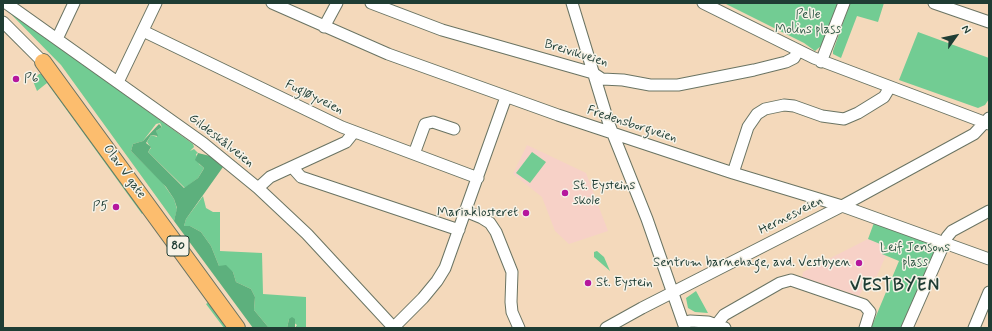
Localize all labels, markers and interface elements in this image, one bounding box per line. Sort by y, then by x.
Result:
park label: Pelle Molins plass [775,7,841,38]
north arrow [936,16,976,56]
text: N [958,23,974,36]
street label: Breivikveien [542,37,610,71]
place label: P6 [24,71,38,87]
marker: P6 [11,74,21,84]
street label: Fugløyveien [282,77,346,119]
street label: Fredensborgveien [585,103,679,147]
street label: Gildeskålveien [185,111,257,171]
street label: Olav V gate [99,142,149,202]
place label: St. Eysteins skole [573,178,635,209]
marker: St. Eysteins skole [560,188,570,198]
street label: Hernesveien [756,193,826,239]
place label: P5 [92,199,108,215]
marker: P5 [111,202,121,212]
place label: Mariaklosteret [437,205,518,221]
marker: Mariaklosteret [521,208,531,218]
road number: 80 [167,236,189,256]
park label: Leif Jensons plass [880,240,950,271]
place label: Sentrum barnehage, avd. Vestbyen [653,255,851,271]
marker: Sentrum barnehage, avd. Vestbyen [854,258,864,268]
place label: St. Eystein [596,275,653,291]
district label: VESTBYEN [850,276,940,296]
marker: St. Eystein [583,278,593,288]

